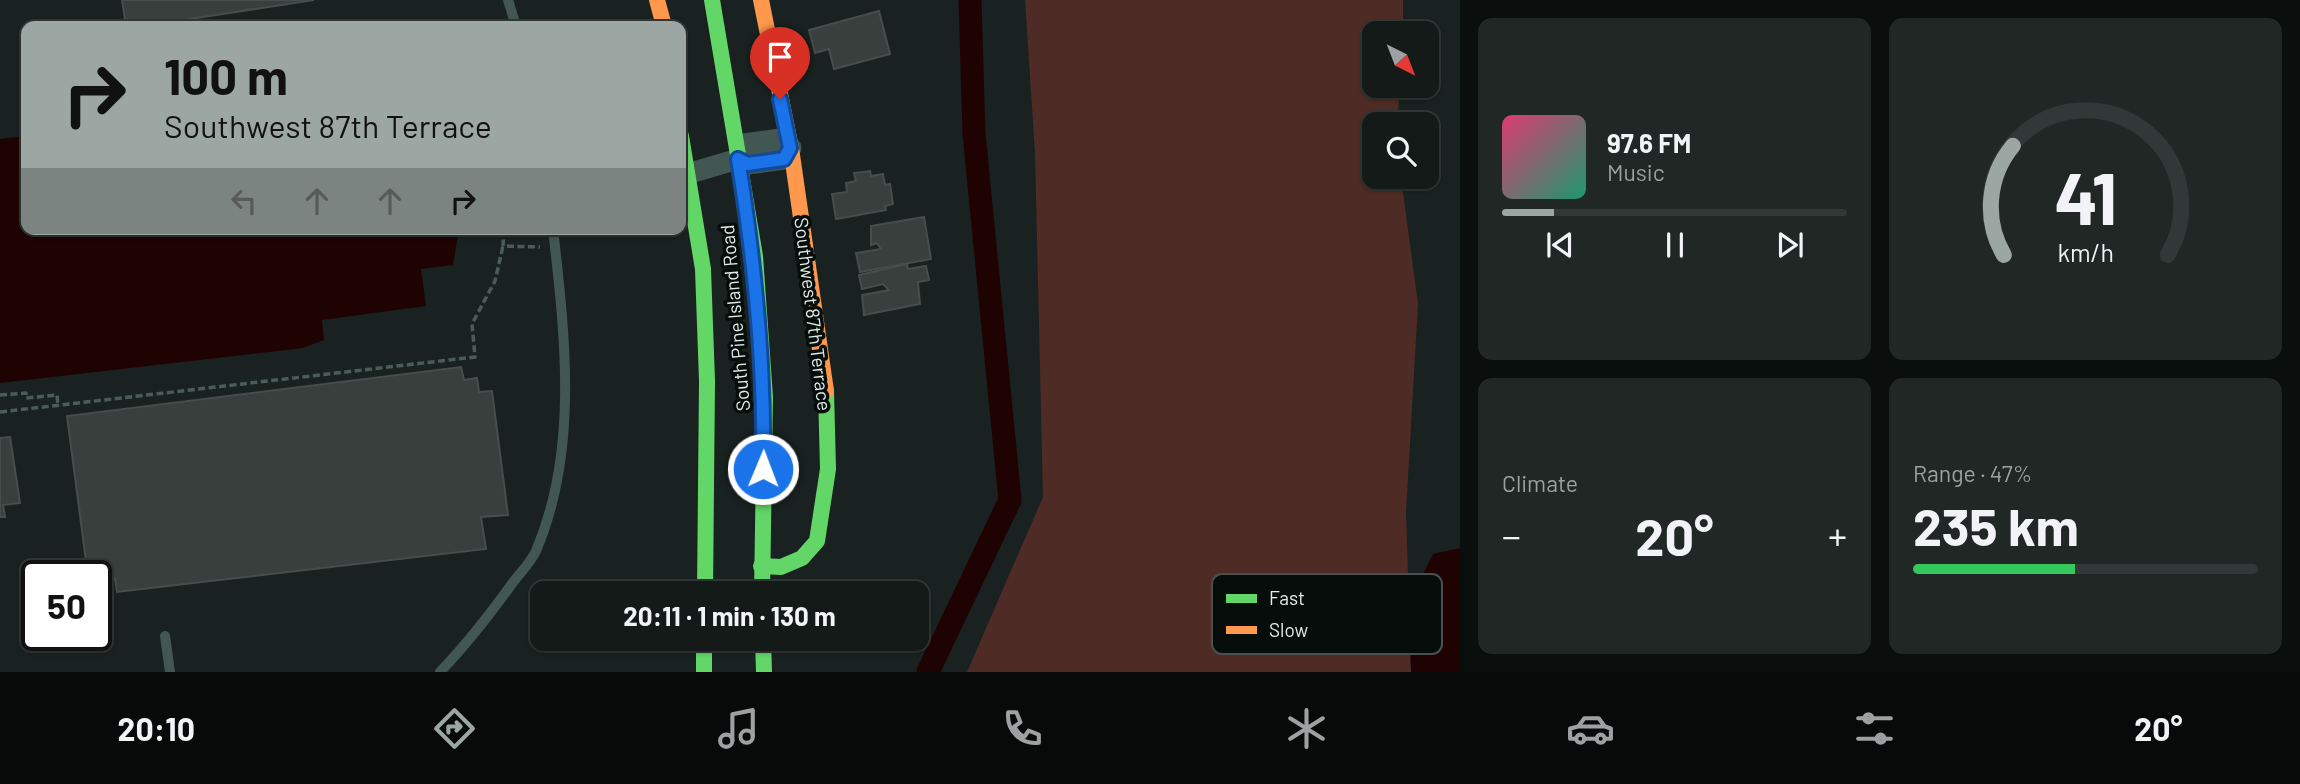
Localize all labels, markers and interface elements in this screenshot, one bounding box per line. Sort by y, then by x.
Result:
north arrow [1362,21,1438,98]
map controls [1362,21,1439,189]
pin [750,27,810,99]
icon: arrive [761,38,799,76]
text: 100 m [164,46,288,105]
icon: right [49,49,140,140]
text: Southwest 87th Terrace [164,106,492,144]
button: search [1362,112,1439,189]
text: 97.6 FM [1607,127,1691,158]
text: 41 [2054,153,2117,241]
text: Music [1607,158,1665,186]
icon: left [225,182,263,220]
icon: ahead [298,182,336,220]
icon: ahead [371,182,409,220]
icon: right [444,182,482,220]
street label: Southwest 87th Terrace [790,216,837,412]
street label: South Pine Island Road [715,224,754,412]
icon: previous [1541,226,1579,264]
icon: pause [1656,226,1694,264]
icon: next [1771,226,1809,264]
text: km/h [2057,237,2114,267]
position arrow [726,432,800,506]
text: Range · 47% [1913,459,2032,487]
text: Climate [1502,469,1578,497]
text: 235 km [1913,494,2079,556]
text: 20° [1635,504,1714,566]
text: − [1502,512,1521,558]
text: + [1828,512,1847,558]
speed limit sign: 50 [21,560,112,651]
legend [1212,574,1442,654]
text: Fast [1269,586,1305,609]
text: 20:11 · 1 min · 130 m [623,600,836,631]
text: Slow [1269,618,1308,641]
icon: directions [430,704,479,753]
icon: music [714,704,763,753]
icon: phone [998,704,1047,753]
icon: climate [1282,704,1331,753]
icon: car [1566,704,1615,753]
icon: filters [1850,704,1899,753]
text: 20:10 [118,709,195,747]
text: 20° [2134,709,2182,747]

